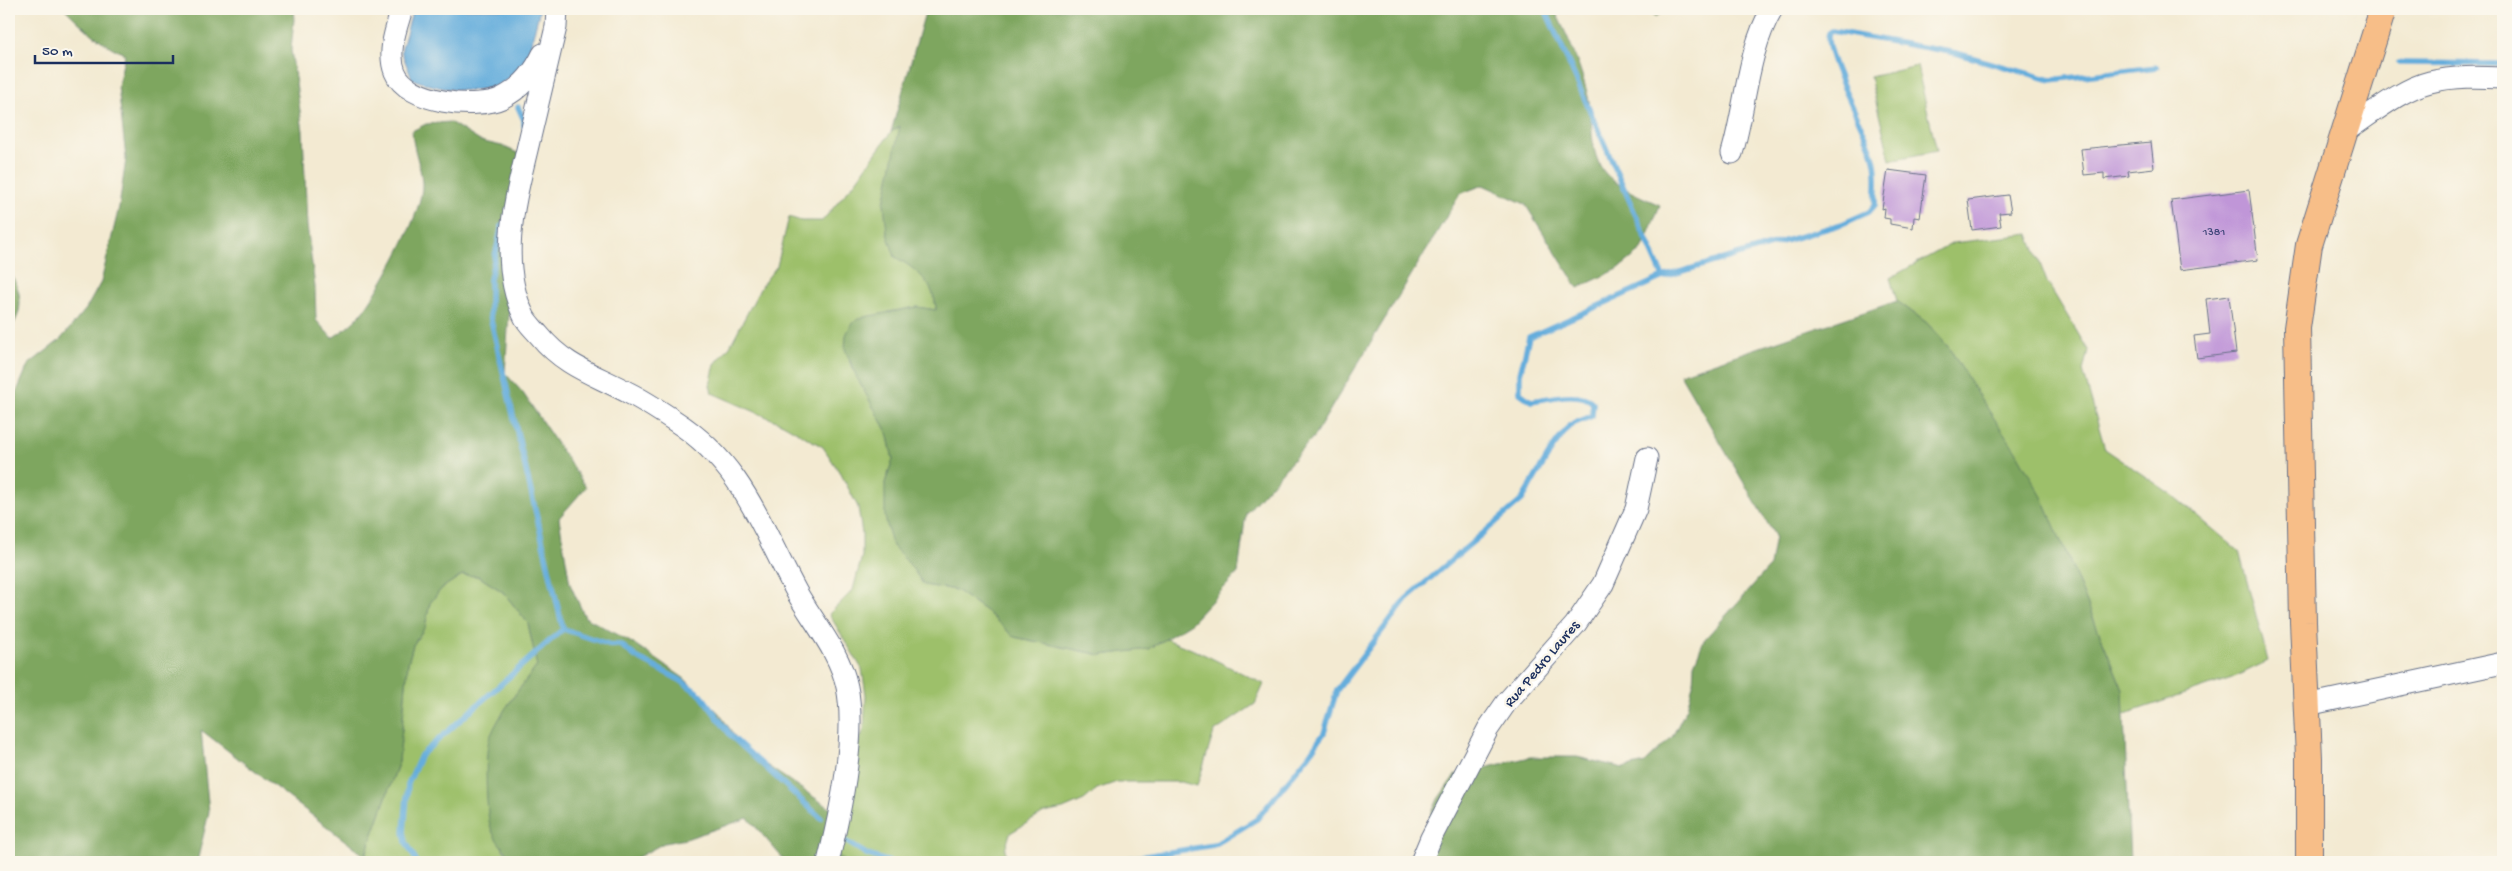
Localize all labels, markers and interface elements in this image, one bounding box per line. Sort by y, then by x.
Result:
scale bar [35,32,172,64]
text: 50 m [42,43,73,61]
house number: 1381 [2202,226,2225,240]
street label: Rua Pedro Laures [1501,617,1584,711]

